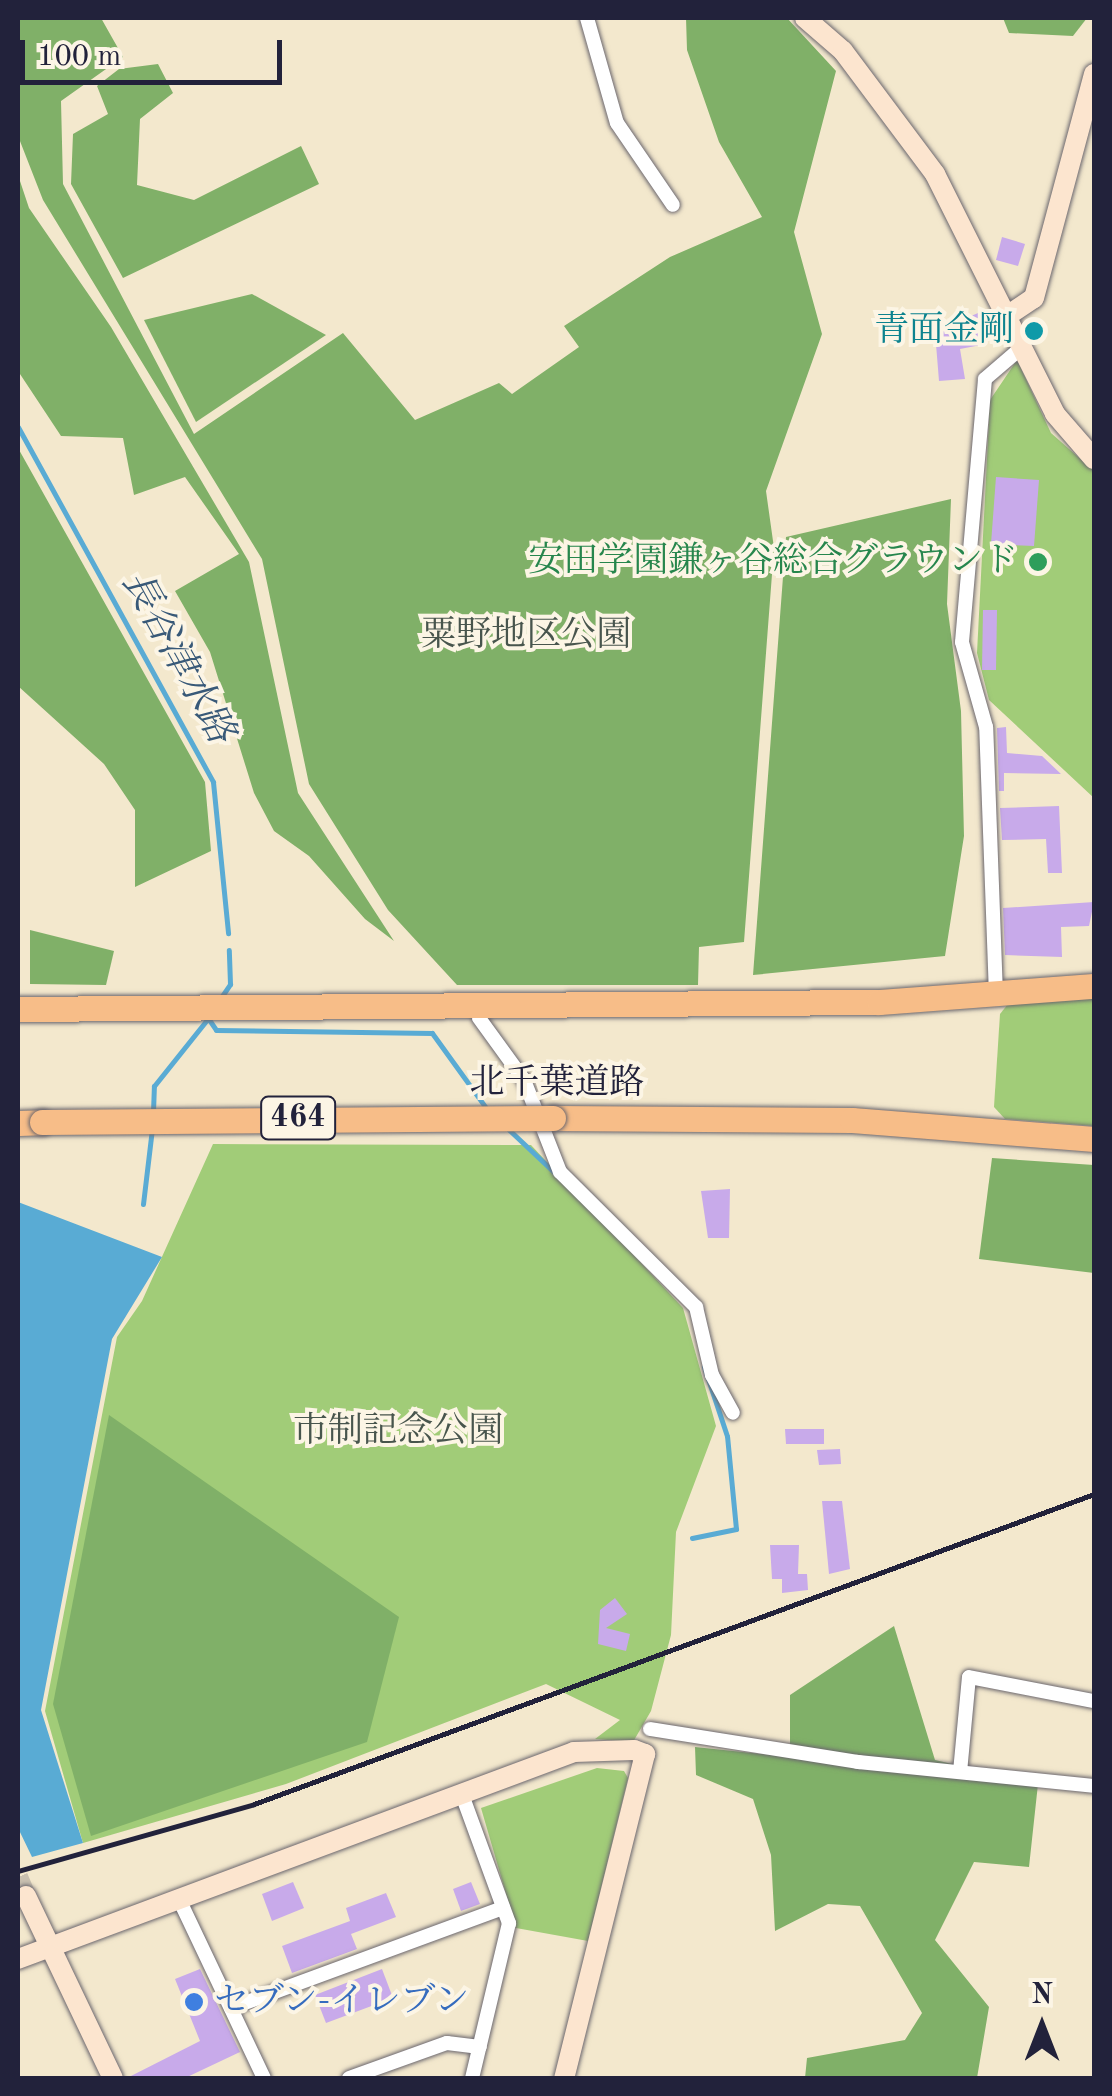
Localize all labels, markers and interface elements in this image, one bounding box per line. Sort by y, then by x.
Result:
scale bar [25,20,288,82]
text: 100 m [37,42,121,72]
place label: 青面金剛 [874,310,1014,352]
marker: 青面金剛 [1023,320,1045,342]
place label: 安田学園鎌ヶ谷総合グラウンド [528,541,1018,583]
marker: 安田学園鎌ヶ谷総合グラウンド [1027,551,1049,573]
water label: 長谷津水路 [110,564,242,752]
park label: 粟野地区公園 [421,615,631,657]
street label: 北千葉道路 [470,1063,644,1105]
road number: 464 [258,1091,338,1145]
park label: 市制記念公園 [293,1411,503,1453]
north arrow [992,1976,1092,2076]
place label: セブン-イレブン [214,1981,472,2023]
text: N [1031,1982,1053,2010]
marker: セブン-イレブン [183,1991,205,2013]

